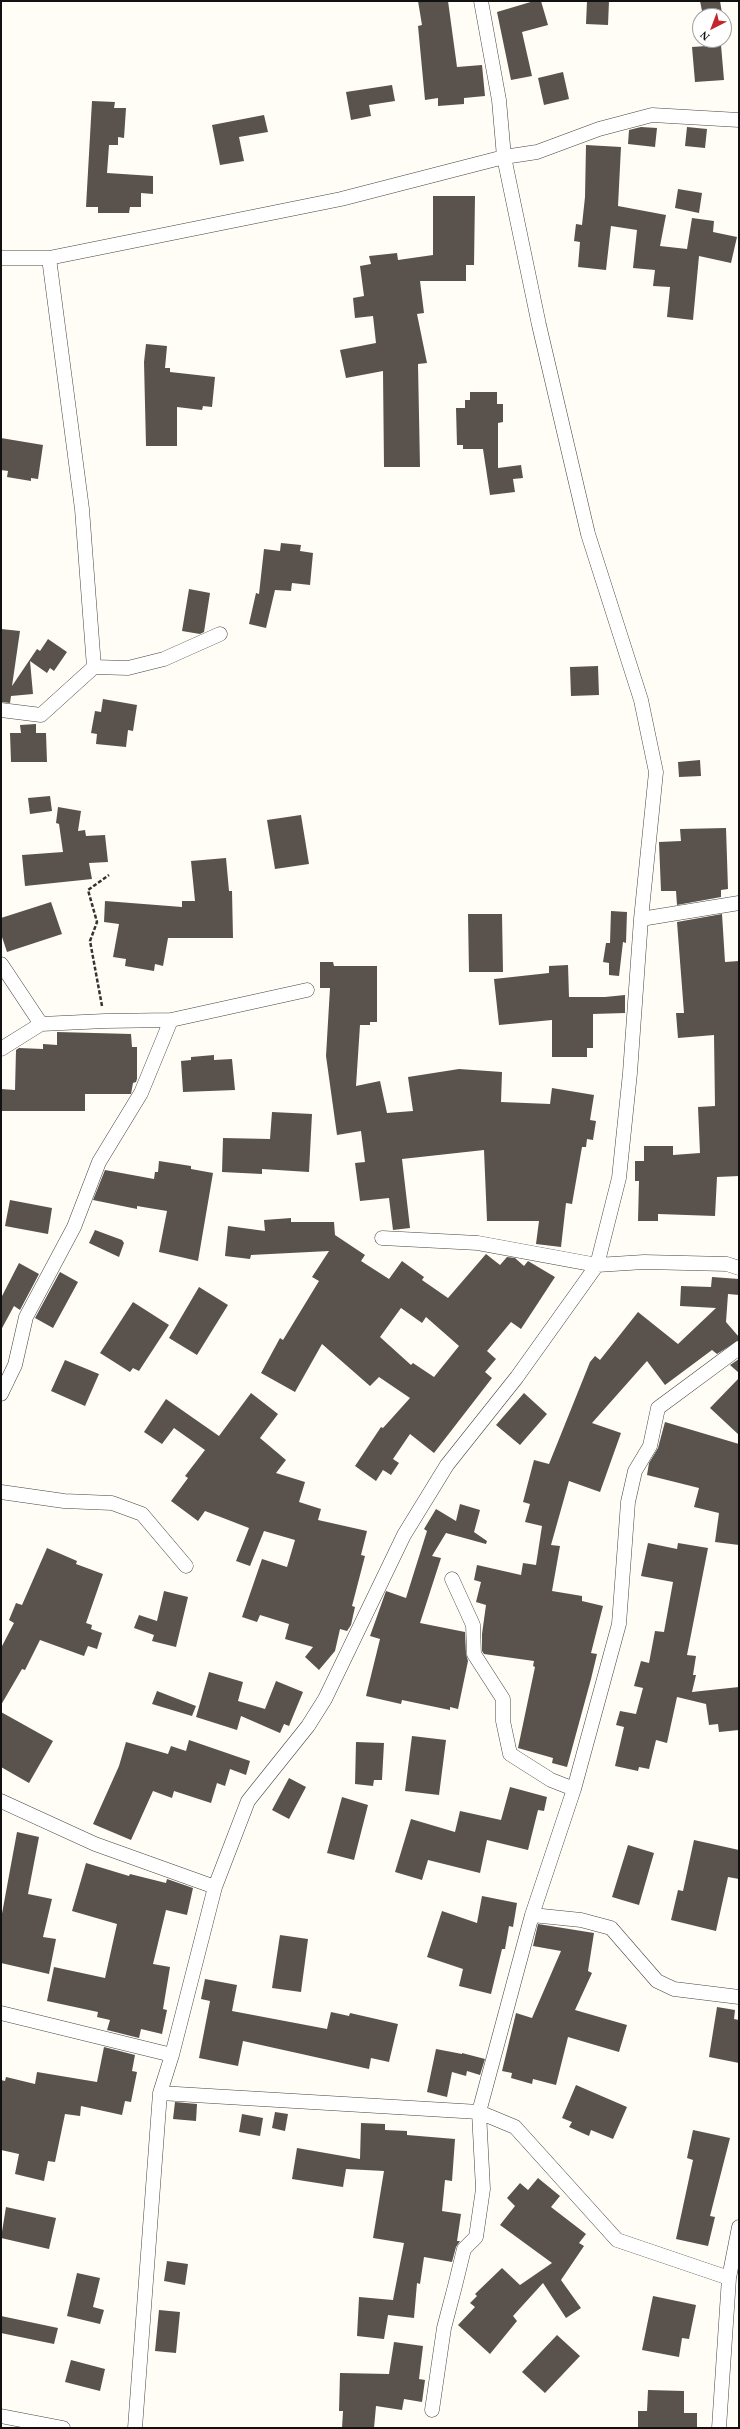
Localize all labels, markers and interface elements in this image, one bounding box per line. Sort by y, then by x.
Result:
north arrow [692,8,732,48]
text: N [698,29,712,43]

